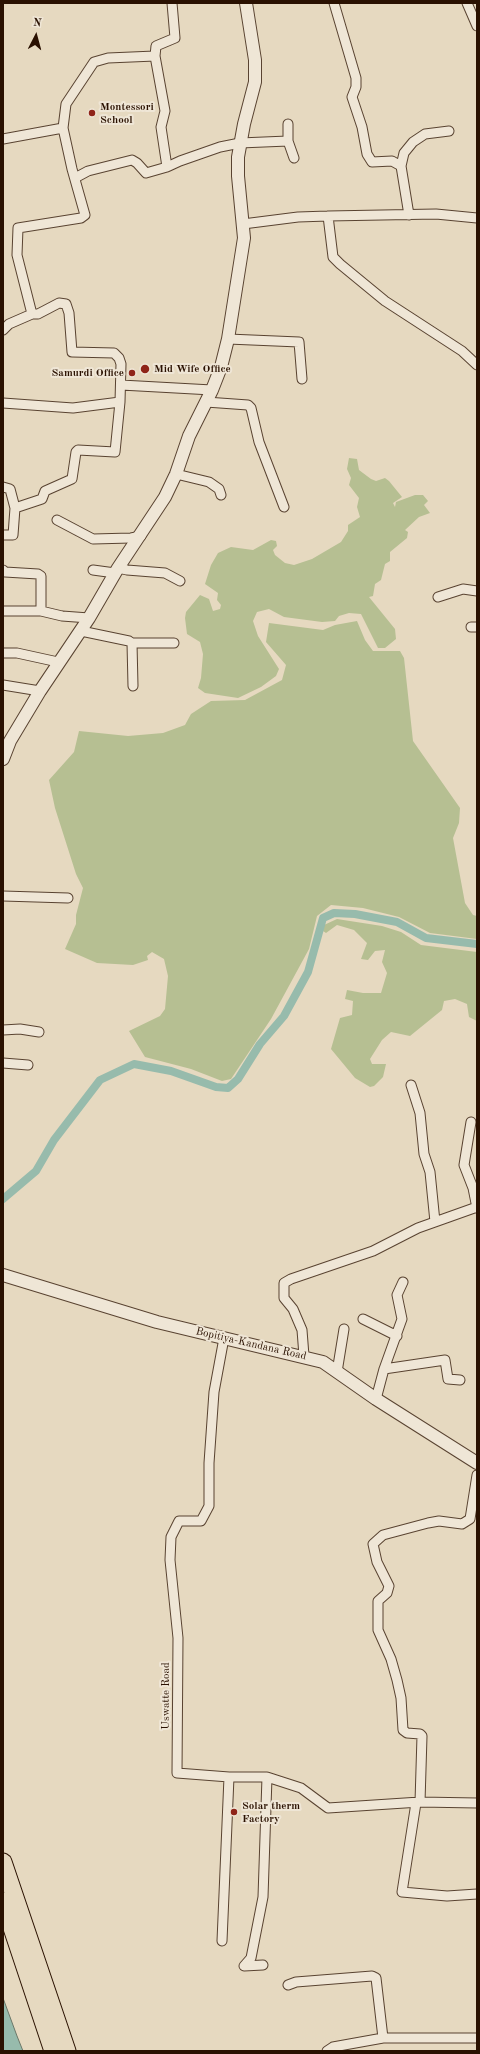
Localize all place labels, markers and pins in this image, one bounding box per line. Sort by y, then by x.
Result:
place label: Montessori School [100,100,154,126]
marker: Montessori School [87,108,97,118]
place label: Mid Wife Office [154,362,231,376]
marker: Mid Wife Office [139,363,151,375]
place label: Samurdi Office [52,366,124,380]
marker: Samurdi Office [127,368,137,378]
place label: Solar therm Factory [242,1799,300,1825]
marker: Solar therm Factory [229,1807,239,1817]

